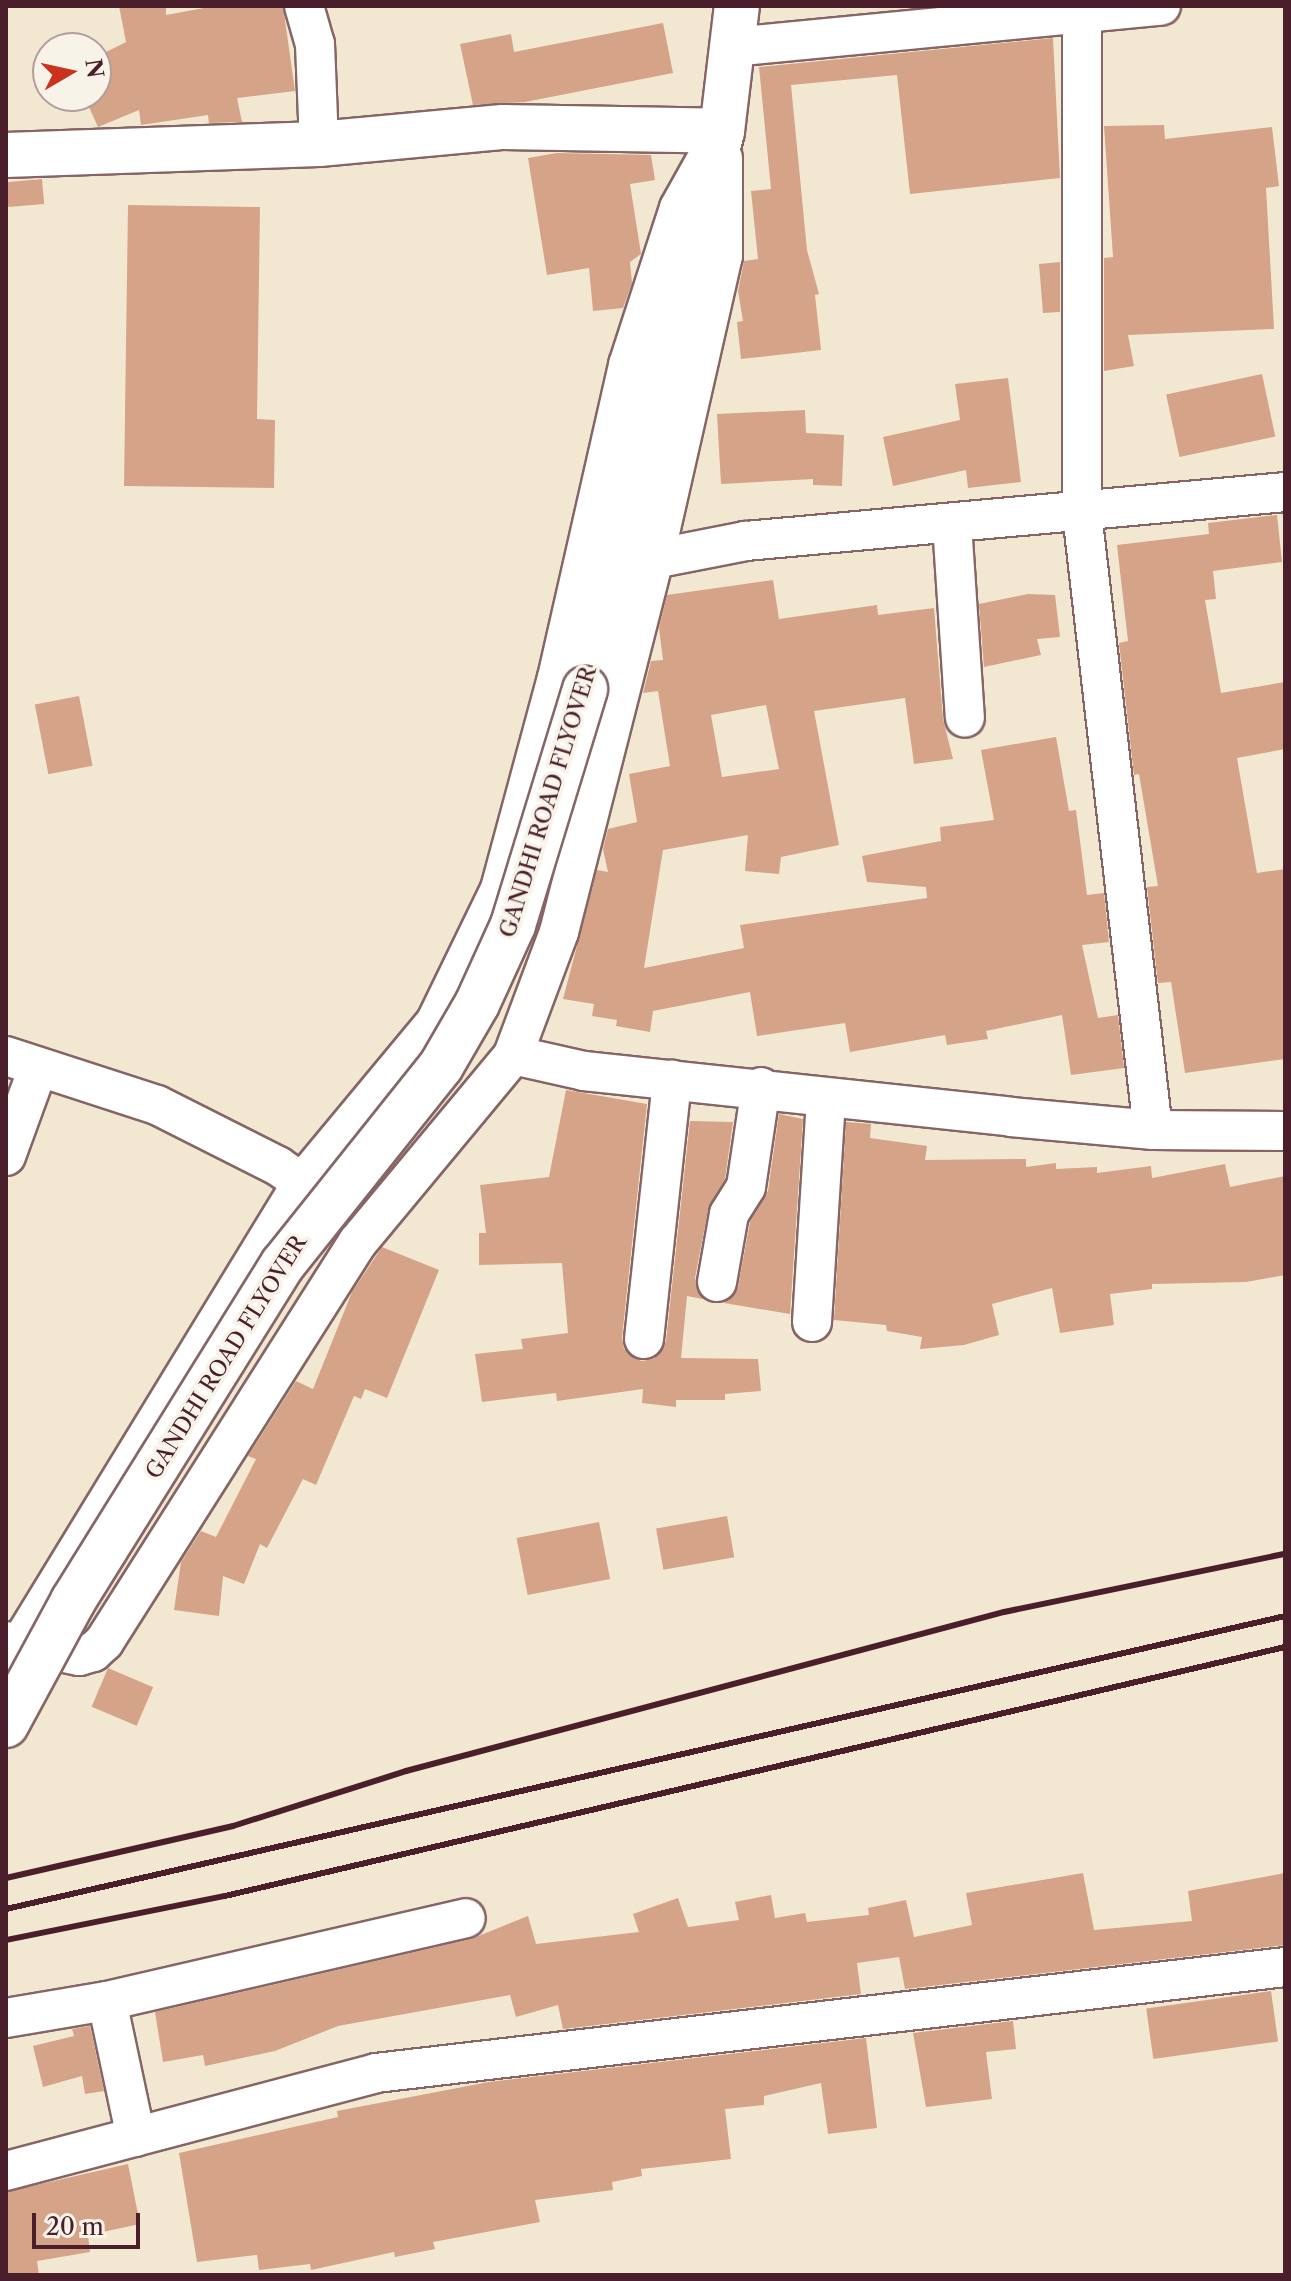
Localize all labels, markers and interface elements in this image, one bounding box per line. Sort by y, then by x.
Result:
north arrow [32,32,112,112]
text: N [79,57,109,80]
street label: GANDHI ROAD FLYOVER [494,663,602,941]
street label: GANDHI ROAD FLYOVER [140,1230,312,1484]
scale bar [36,2197,144,2247]
text: 20 m [46,2212,104,2241]

